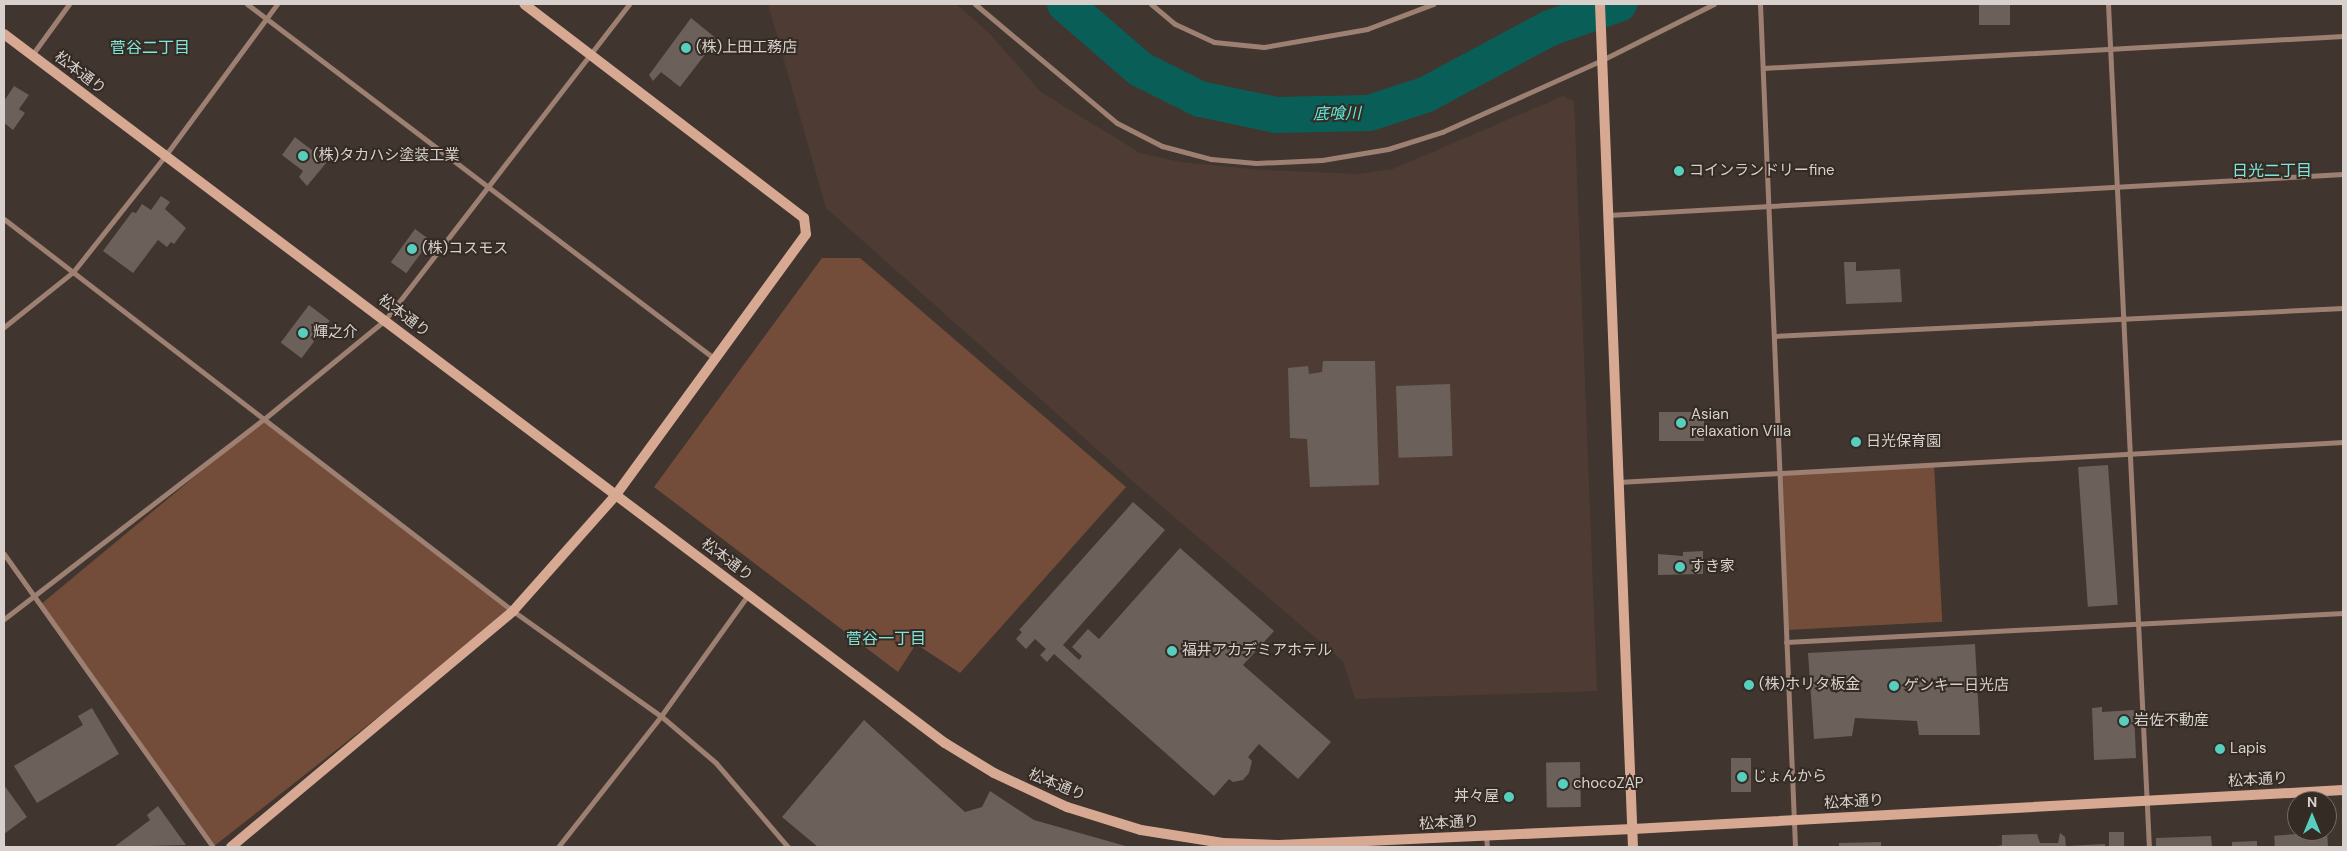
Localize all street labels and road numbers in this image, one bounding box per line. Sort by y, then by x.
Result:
street label: 松本通り [51,48,109,98]
street label: 松本通り [375,291,433,341]
street label: 松本通り [698,535,756,585]
street label: 松本通り [1026,765,1088,805]
street label: 松本通り [2228,769,2288,791]
street label: 松本通り [1824,791,1884,813]
street label: 松本通り [1419,812,1479,834]

